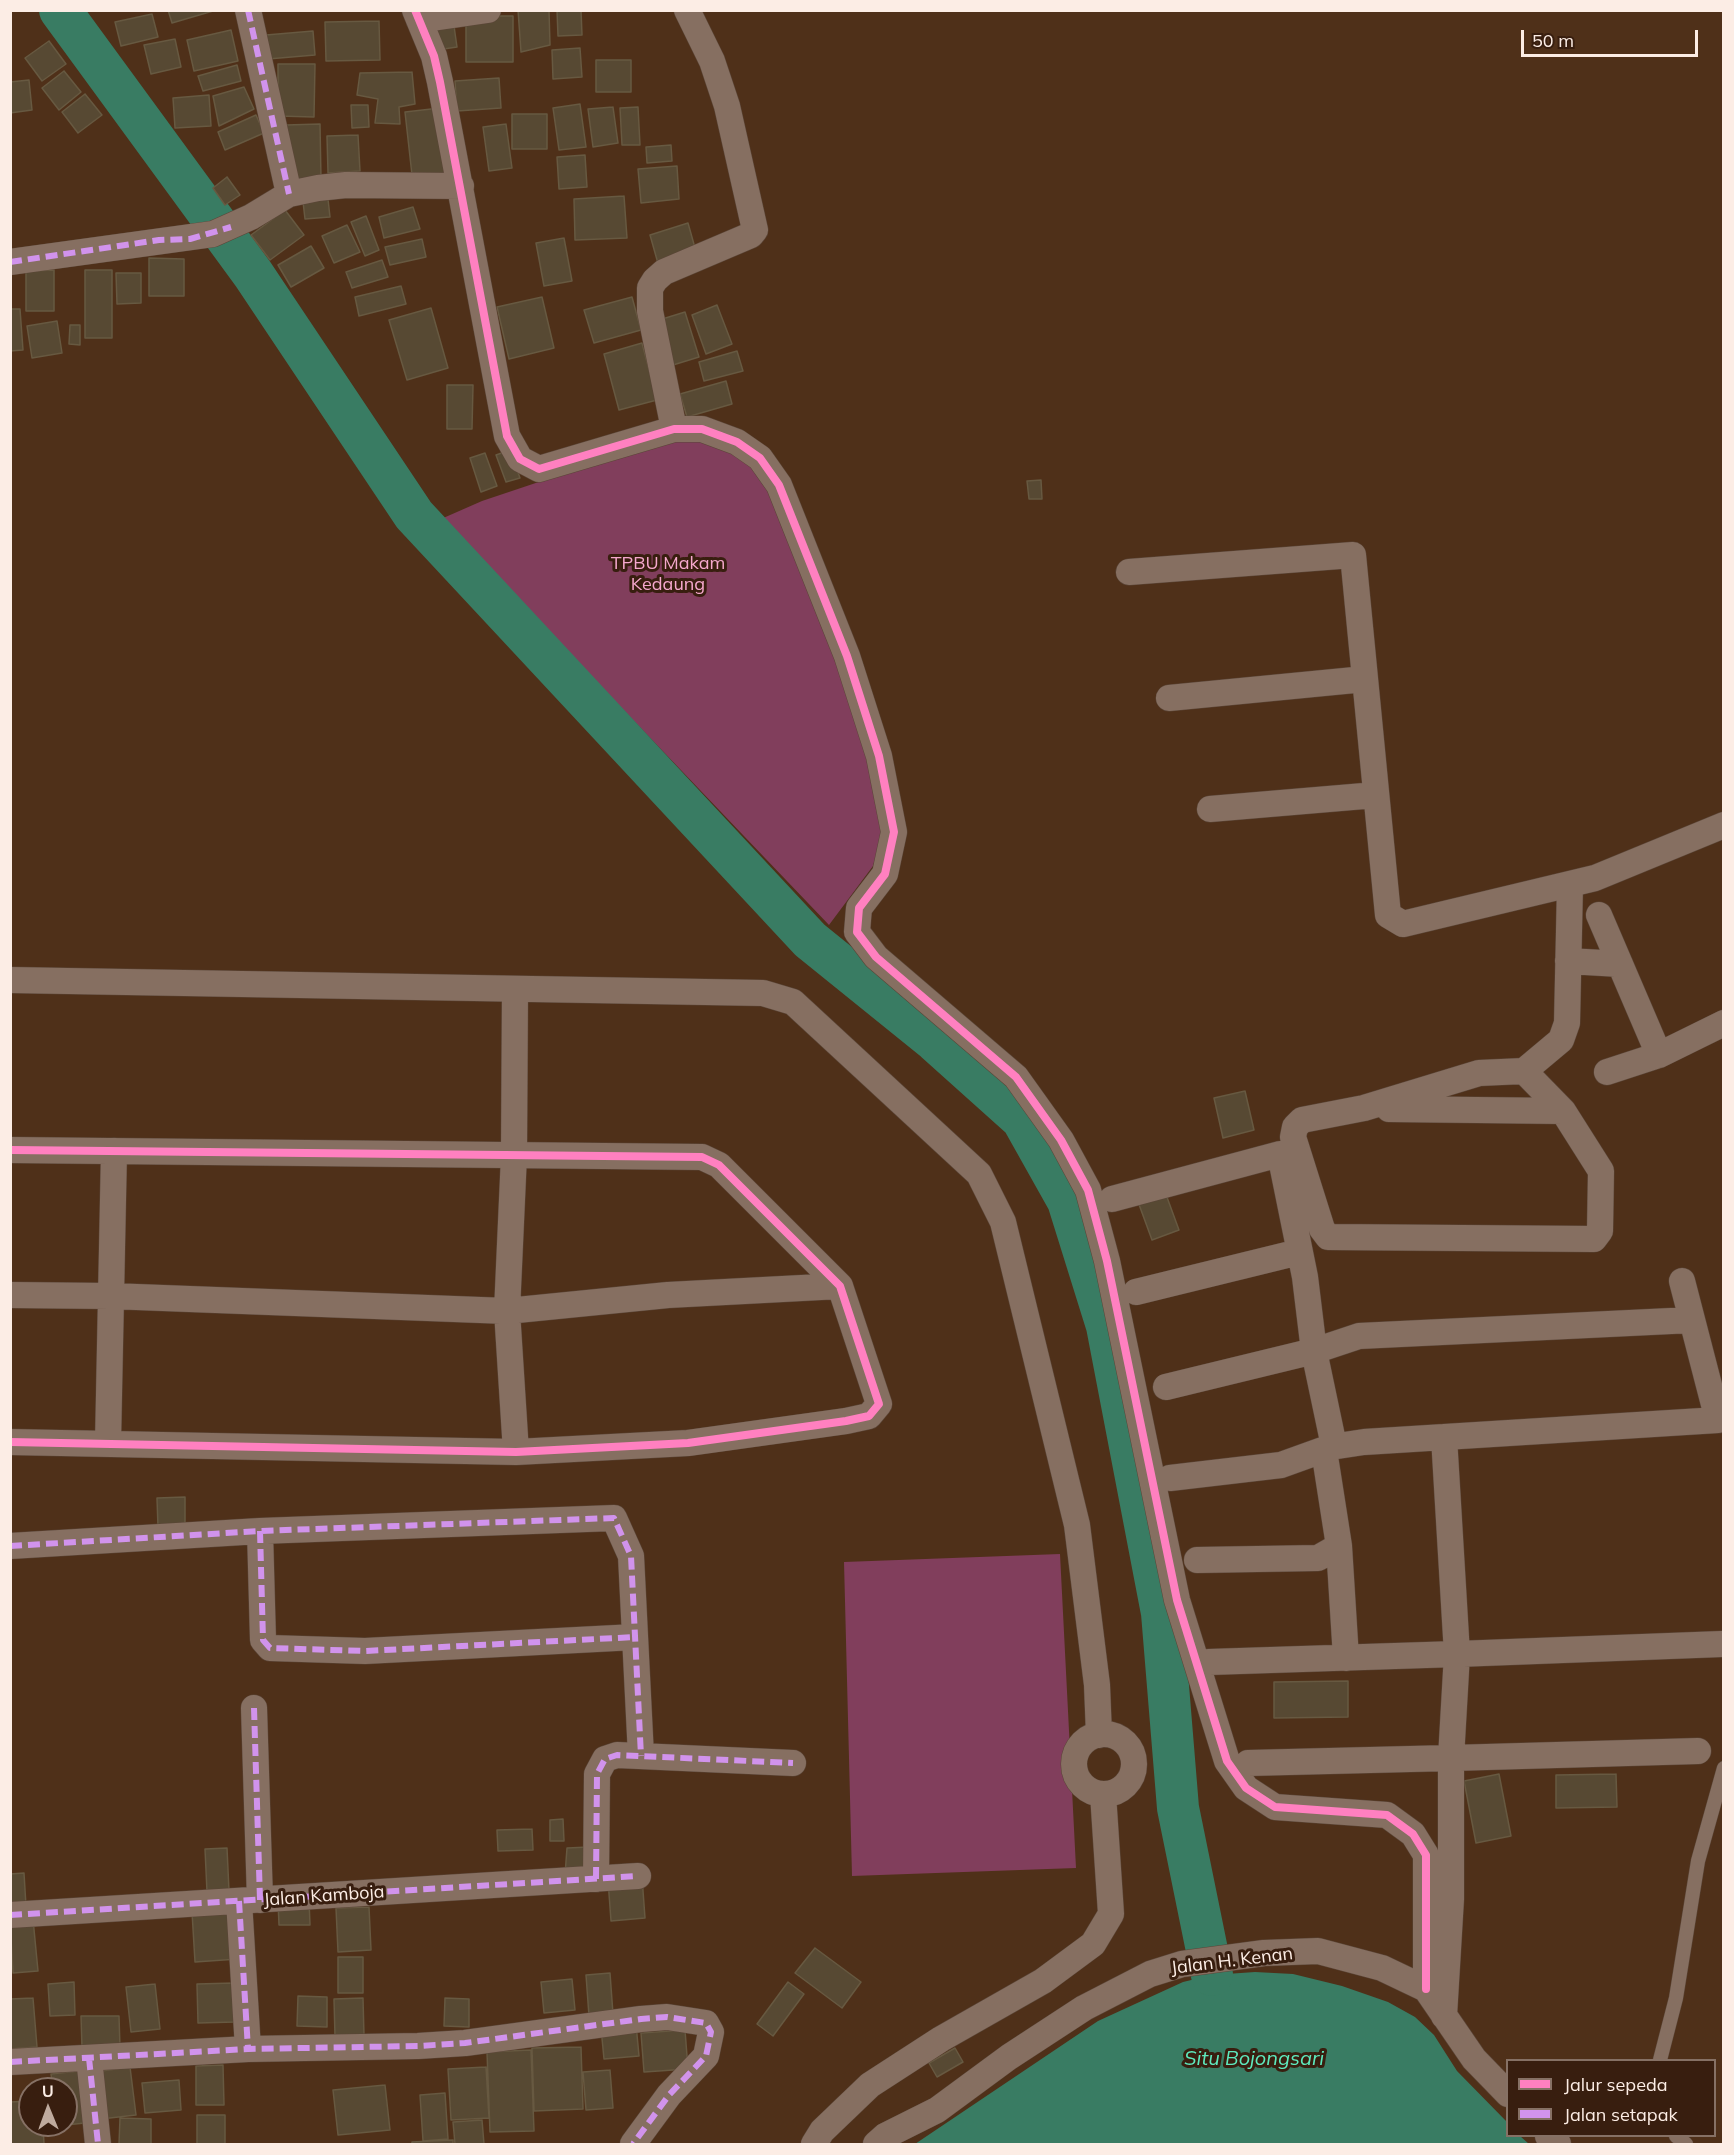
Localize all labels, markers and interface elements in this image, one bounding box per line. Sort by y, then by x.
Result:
scale bar [1524,18,1701,56]
text: 50 m [1532,29,1574,52]
park label: TPBU Makam Kedaung [611,553,725,596]
street label: Jalan Kamboja [263,1881,385,1911]
street label: Jalan H. Kenan [1170,1943,1294,1979]
water label: Situ Bojongsari [1184,2047,1324,2071]
legend [1506,2059,1716,2137]
text: Jalur sepeda [1564,2073,1668,2096]
north arrow [18,2077,78,2137]
text: U [42,2081,54,2101]
text: Jalan setapak [1564,2103,1678,2126]

